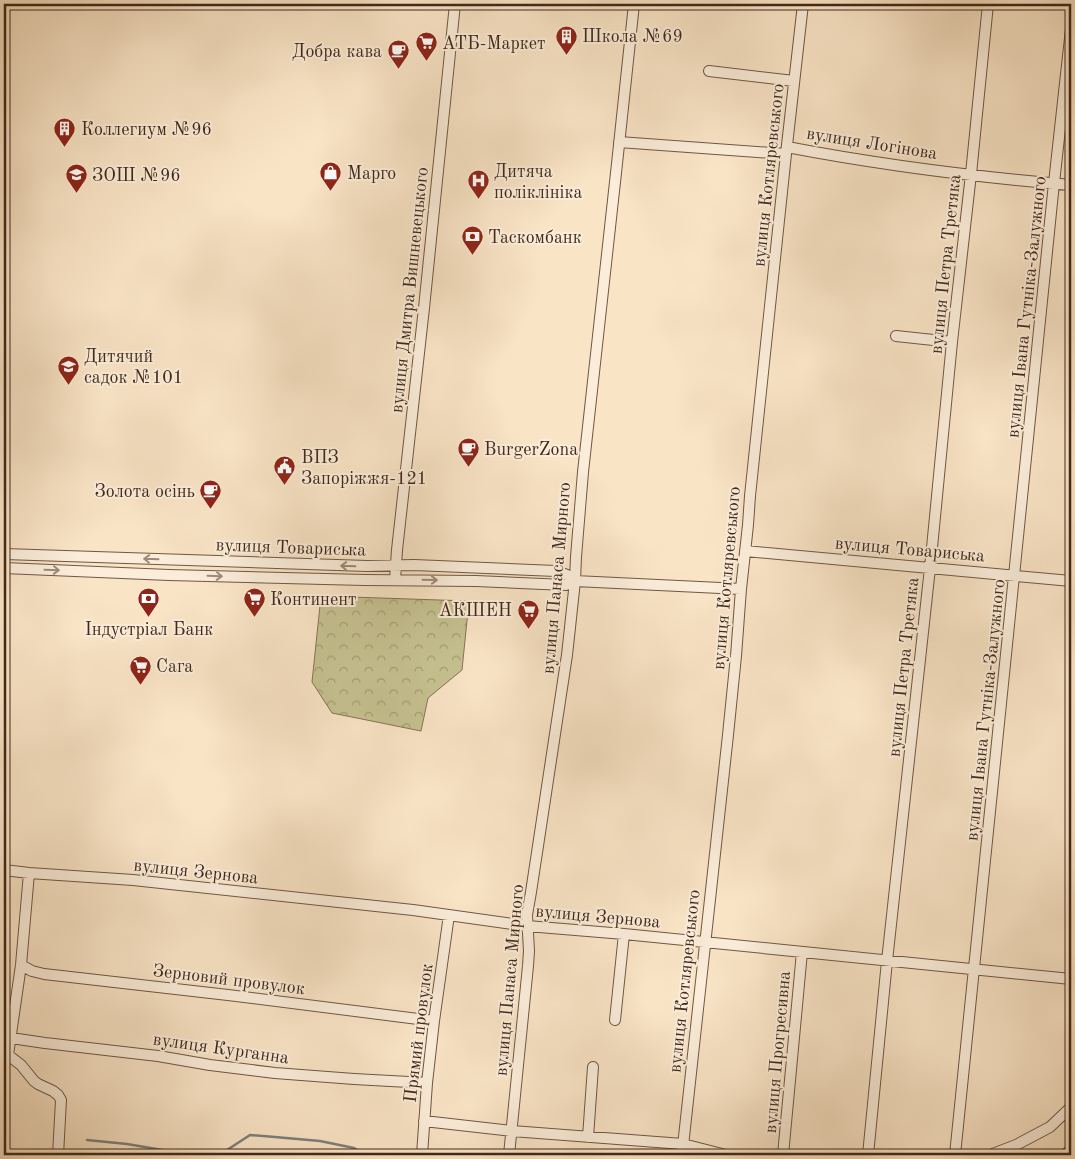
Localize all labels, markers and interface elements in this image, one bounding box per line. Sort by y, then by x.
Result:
building icon: Школа №69 [554,24,578,55]
place label: Школа №69 [582,28,683,46]
supermarket icon: АТБ-Маркет [414,31,438,62]
place label: АТБ-Маркет [442,35,546,53]
cafe icon: Добра кава [386,39,410,70]
place label: Добра кава [292,43,382,61]
street label: вулиця Котляревського [750,82,788,268]
building icon: Коллегиум №96 [53,117,77,148]
place label: Коллегиум №96 [81,121,212,139]
street label: вулиця Логінова [805,125,939,163]
shop icon: Марго [319,161,343,192]
school or university icon: ЗОШ №96 [64,163,88,194]
place label: Дитяча поліклініка [494,163,582,202]
place label: Марго [347,165,396,183]
street label: вулиця Дмитра Вишневецького [388,166,432,414]
place label: ЗОШ №96 [92,167,181,185]
hospital icon: Дитяча поліклініка [466,169,490,200]
street label: вулиця Петра Третяка [928,173,964,355]
street label: вулиця Івана Гутніка-Залужного [1004,175,1050,439]
bank icon: Таскомбанк [460,225,484,256]
place label: Таскомбанк [488,229,582,247]
place label: Дитячий садок №101 [84,348,183,387]
school or university icon: Дитячий садок №101 [56,354,80,385]
cafe icon: BurgerZona [456,437,480,468]
place label: BurgerZona [484,441,578,459]
place label: ВПЗ Запоріжжя-121 [301,449,427,488]
public building icon: ВПЗ Запоріжжя-121 [273,455,297,486]
cafe icon: Золота осінь [199,479,223,510]
street label: вулиця Панаса Мирного [540,481,574,675]
place label: Золота осінь [95,483,195,501]
street label: вулиця Котляревського [710,485,744,671]
street label: вулиця Товариська [834,534,986,566]
street label: вулиця Товариська [215,536,367,560]
one-way arrow [143,555,159,564]
one-way arrow [341,561,357,570]
one-way arrow [44,566,60,575]
one-way arrow [206,571,223,581]
one-way arrow [422,575,438,585]
street label: вулиця Петра Третяка [886,576,922,758]
street label: вулиця Івана Гутніка-Залужного [963,578,1009,842]
bank icon: Індустріал Банк [137,587,161,618]
supermarket icon: Континент [242,587,266,618]
place label: Континент [270,591,357,609]
supermarket icon: АКШЕН [516,598,540,629]
place label: АКШЕН [439,602,512,620]
place label: Індустріал Банк [85,621,213,639]
supermarket icon: Сага [128,654,152,685]
place label: Сага [156,658,193,676]
street label: вулиця Зернова [133,856,259,888]
street label: вулиця Панаса Мирного [493,883,527,1077]
street label: вулиця Котляревського [666,888,704,1074]
street label: вулиця Зернова [535,903,661,931]
street label: Зерновий провулок [152,962,306,998]
street label: Прямий провулок [402,963,436,1104]
street label: вулиця Прогресивна [762,970,794,1134]
street label: вулиця Курганна [152,1031,290,1067]

